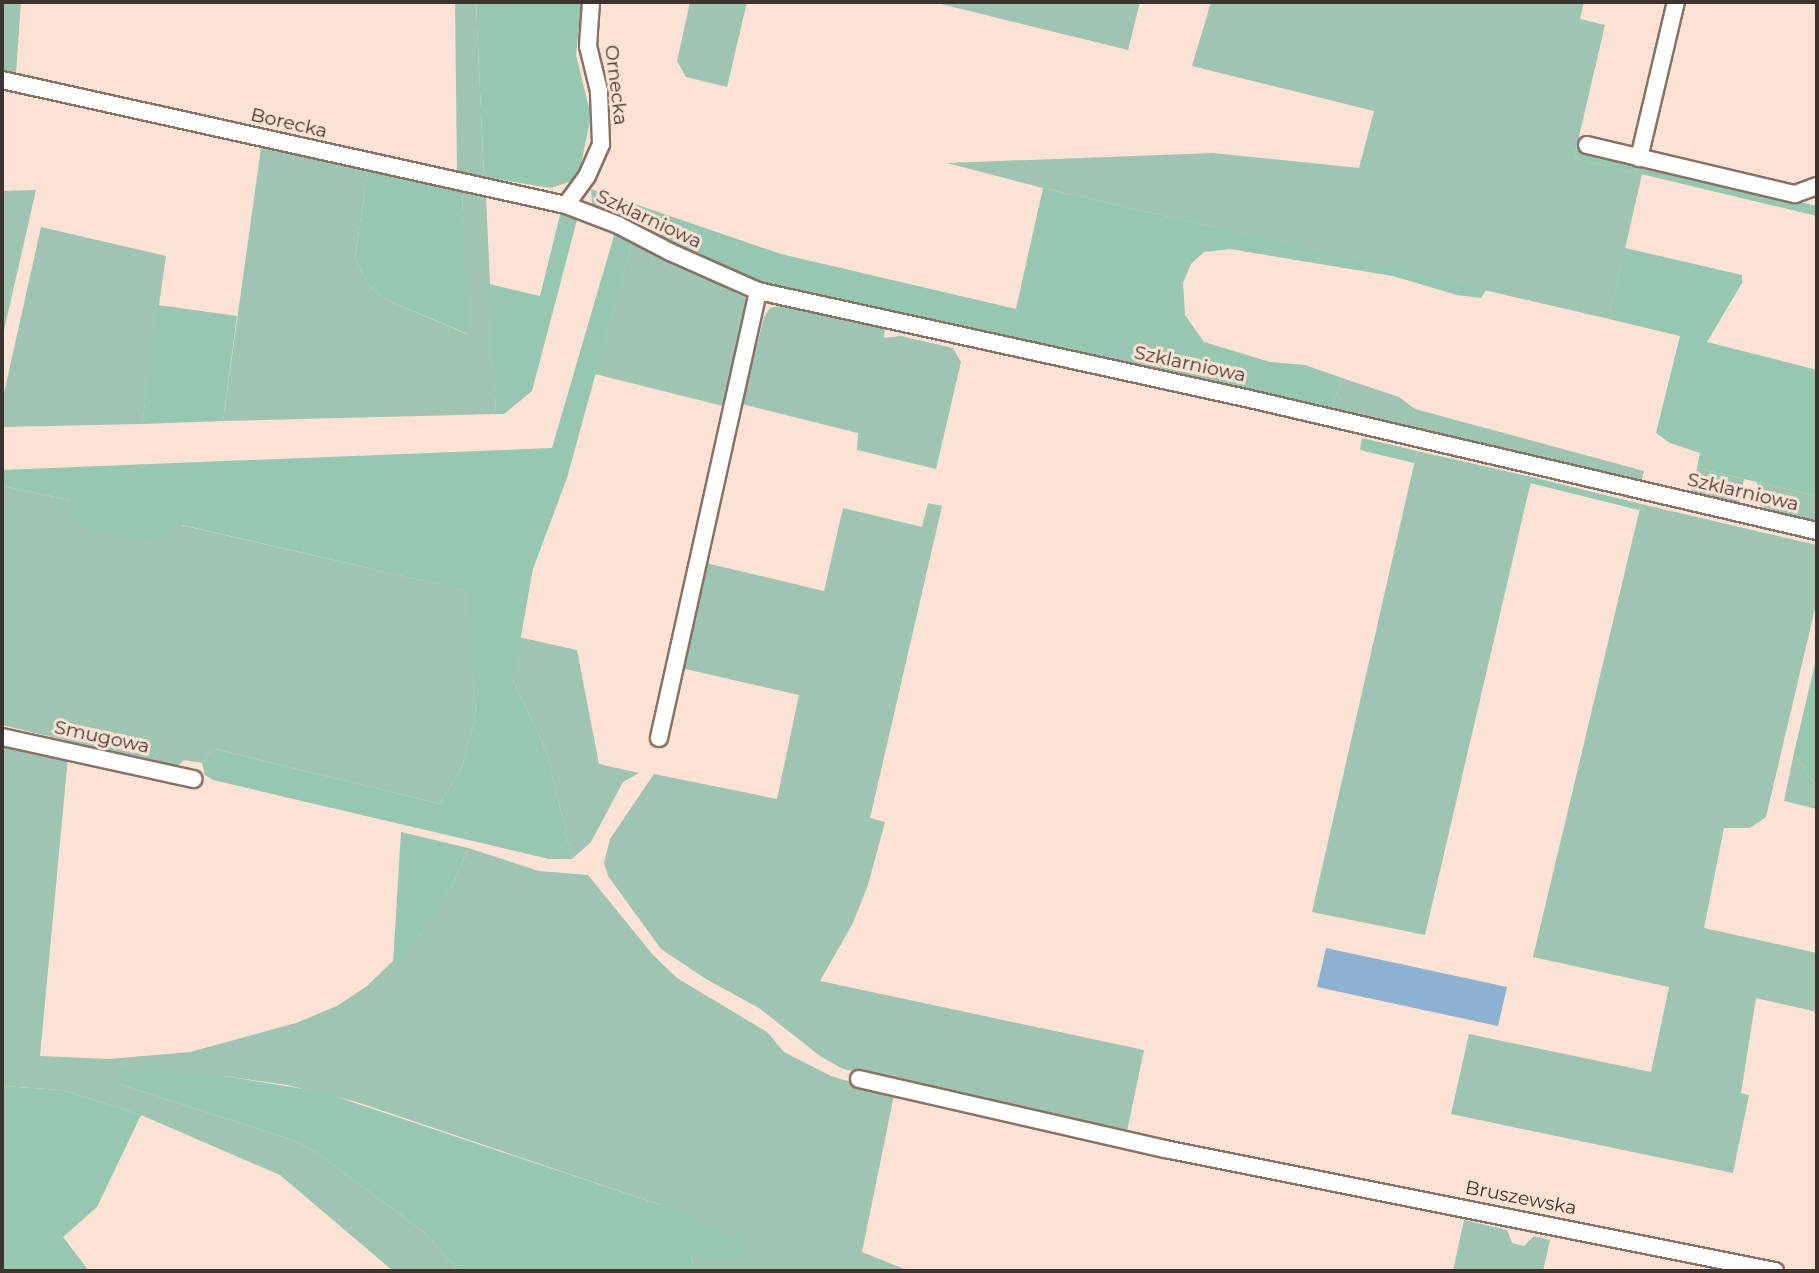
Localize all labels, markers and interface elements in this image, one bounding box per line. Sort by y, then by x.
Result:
street label: Ornecka [600,44,632,126]
street label: Borecka [248,103,330,143]
street label: Szklarniowa [593,185,705,253]
street label: Szklarniowa [1132,341,1248,387]
street label: Szklarniowa [1685,468,1801,516]
street label: Smugowa [52,716,152,758]
street label: Bruszewska [1463,1176,1579,1220]

